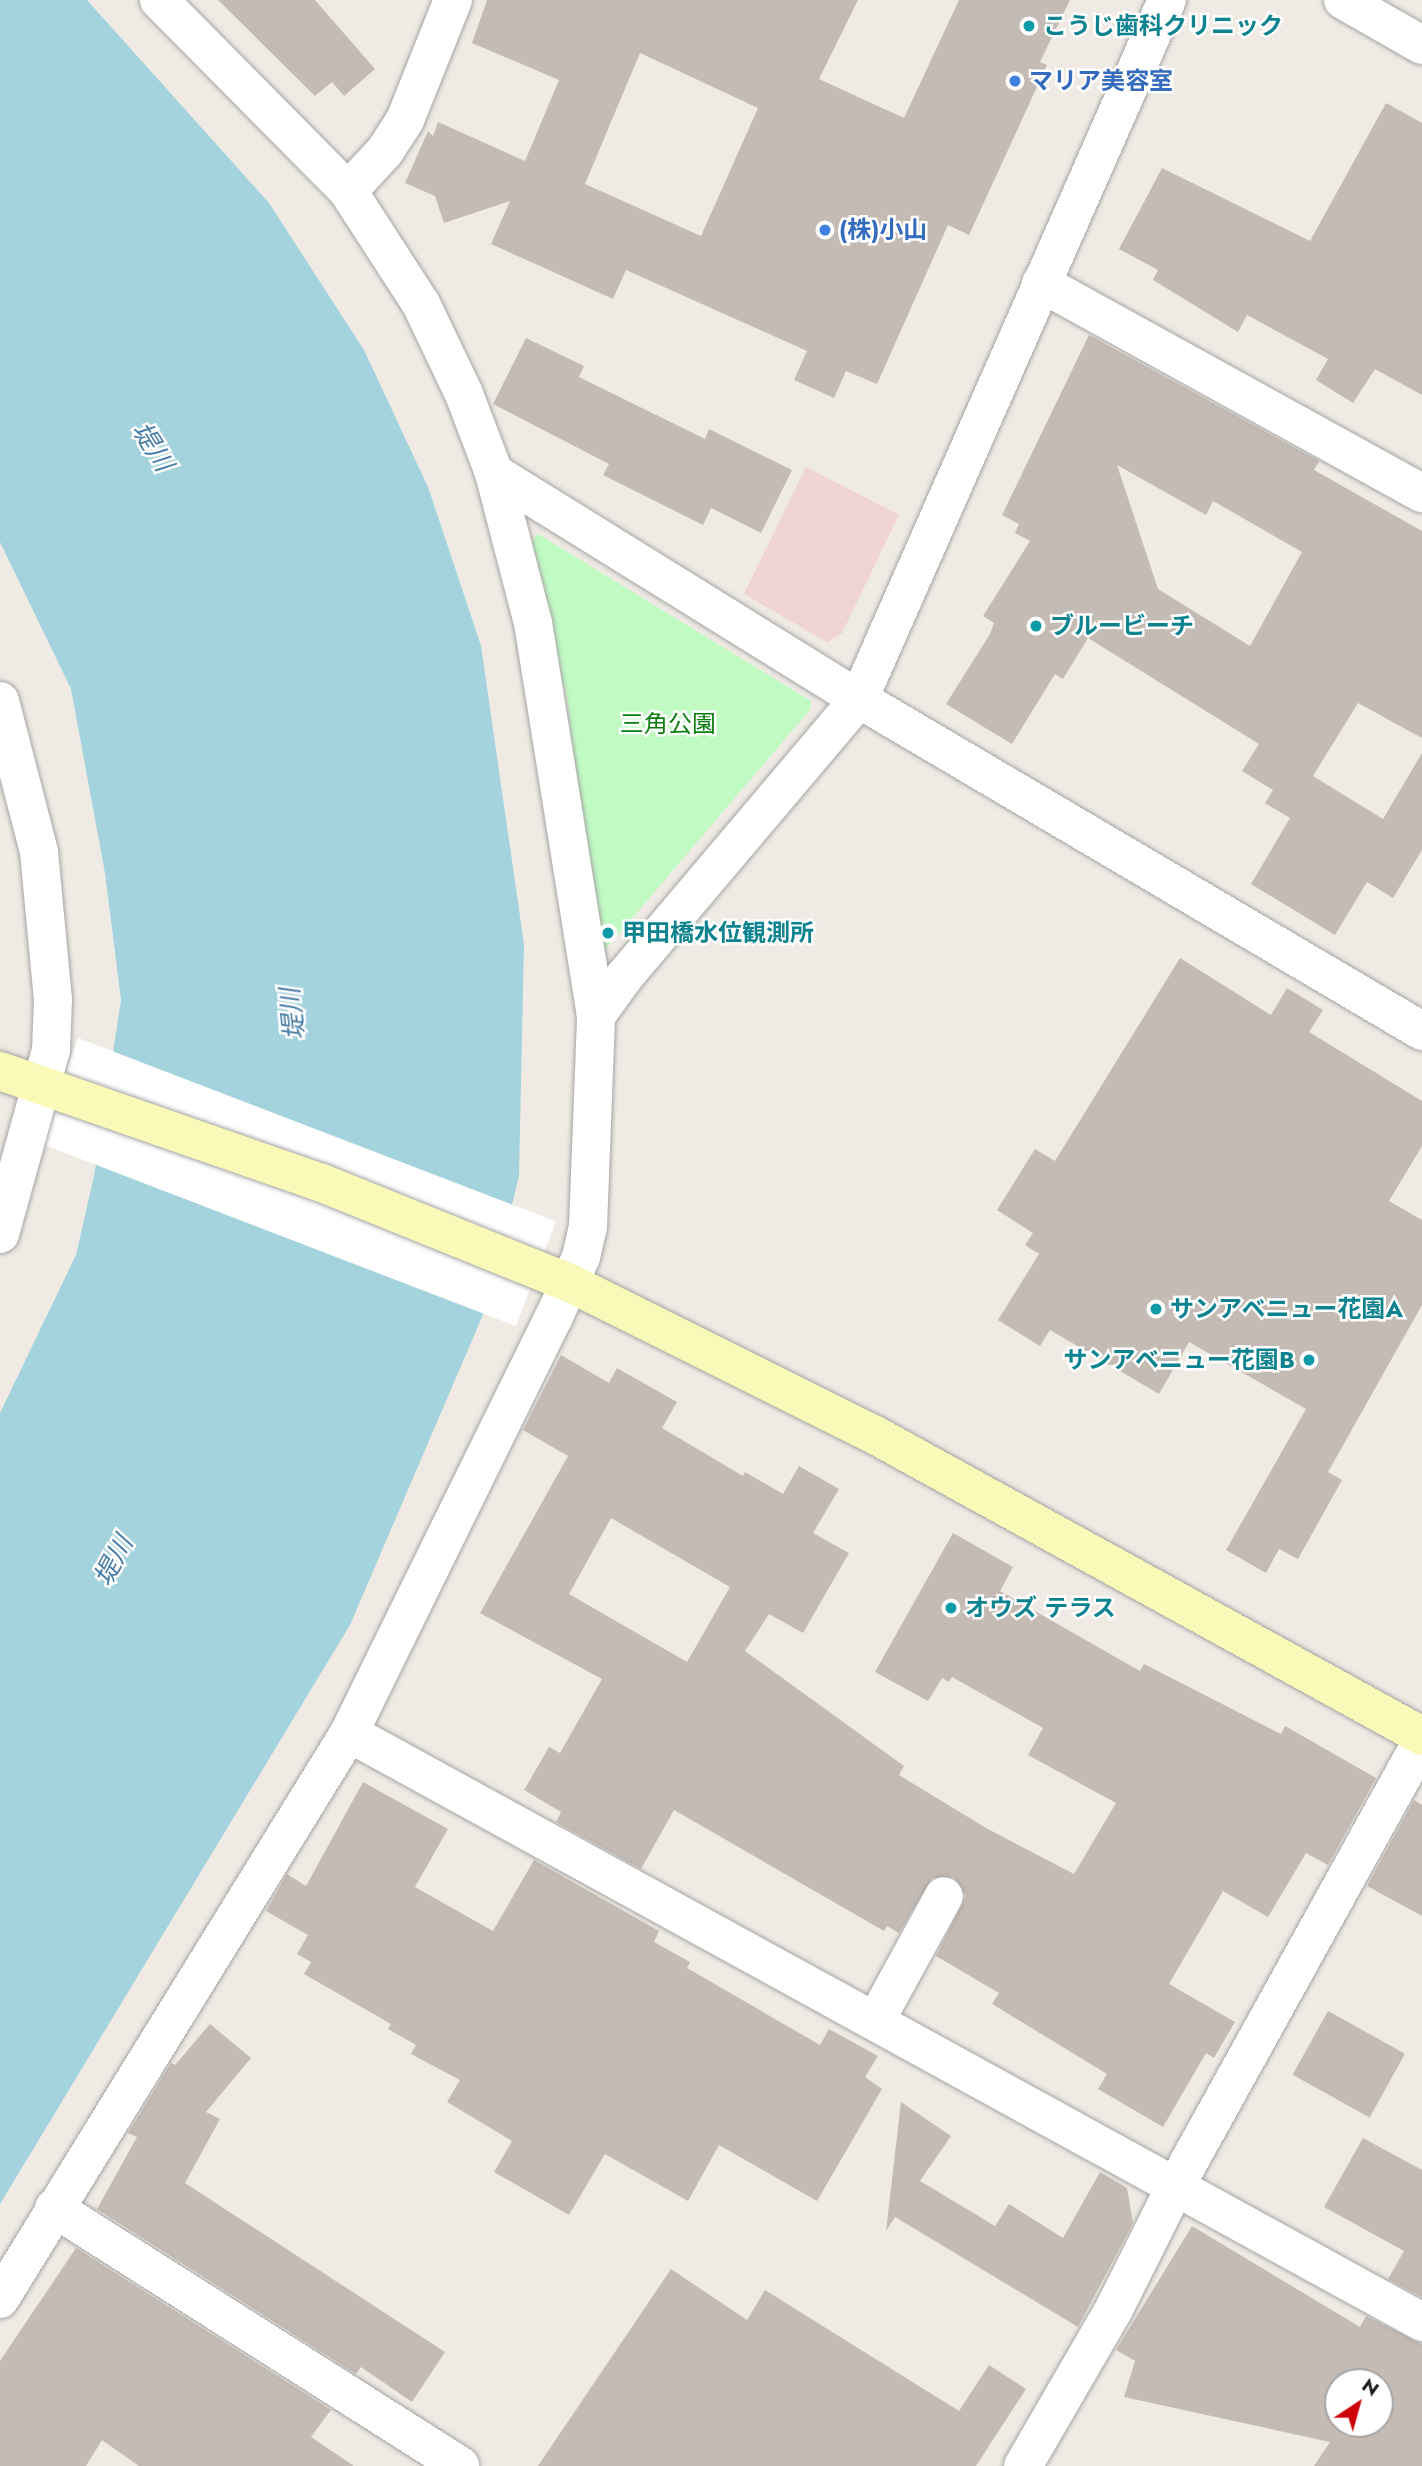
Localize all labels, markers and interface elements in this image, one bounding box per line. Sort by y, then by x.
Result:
place label: こうじ歯科クリニック [1043,12,1283,40]
marker: こうじ歯科クリニック [1021,18,1037,34]
place label: マリア美容室 [1029,67,1173,95]
marker: マリア美容室 [1007,73,1023,89]
place label: (株)小山 [839,216,927,244]
marker: (株)小山 [817,222,833,238]
water label: 堤川 [125,417,179,477]
place label: ブルービーチ [1050,612,1194,640]
marker: ブルービーチ [1028,618,1044,634]
park label: 三角公園 [620,710,716,738]
place label: 甲田橋水位観測所 [622,919,814,947]
marker: 甲田橋水位観測所 [600,925,616,941]
water label: 堤川 [275,987,311,1041]
place label: サンアベニュー花園A [1170,1295,1404,1323]
marker: サンアベニュー花園A [1148,1301,1164,1317]
place label: サンアベニュー花園B [1063,1346,1295,1374]
marker: サンアベニュー花園B [1301,1352,1317,1368]
water label: 堤川 [88,1531,140,1591]
place label: オウズ テラス [965,1594,1116,1622]
marker: オウズ テラス [943,1600,959,1616]
north arrow [1324,2368,1394,2438]
text: N [1356,2372,1385,2403]

